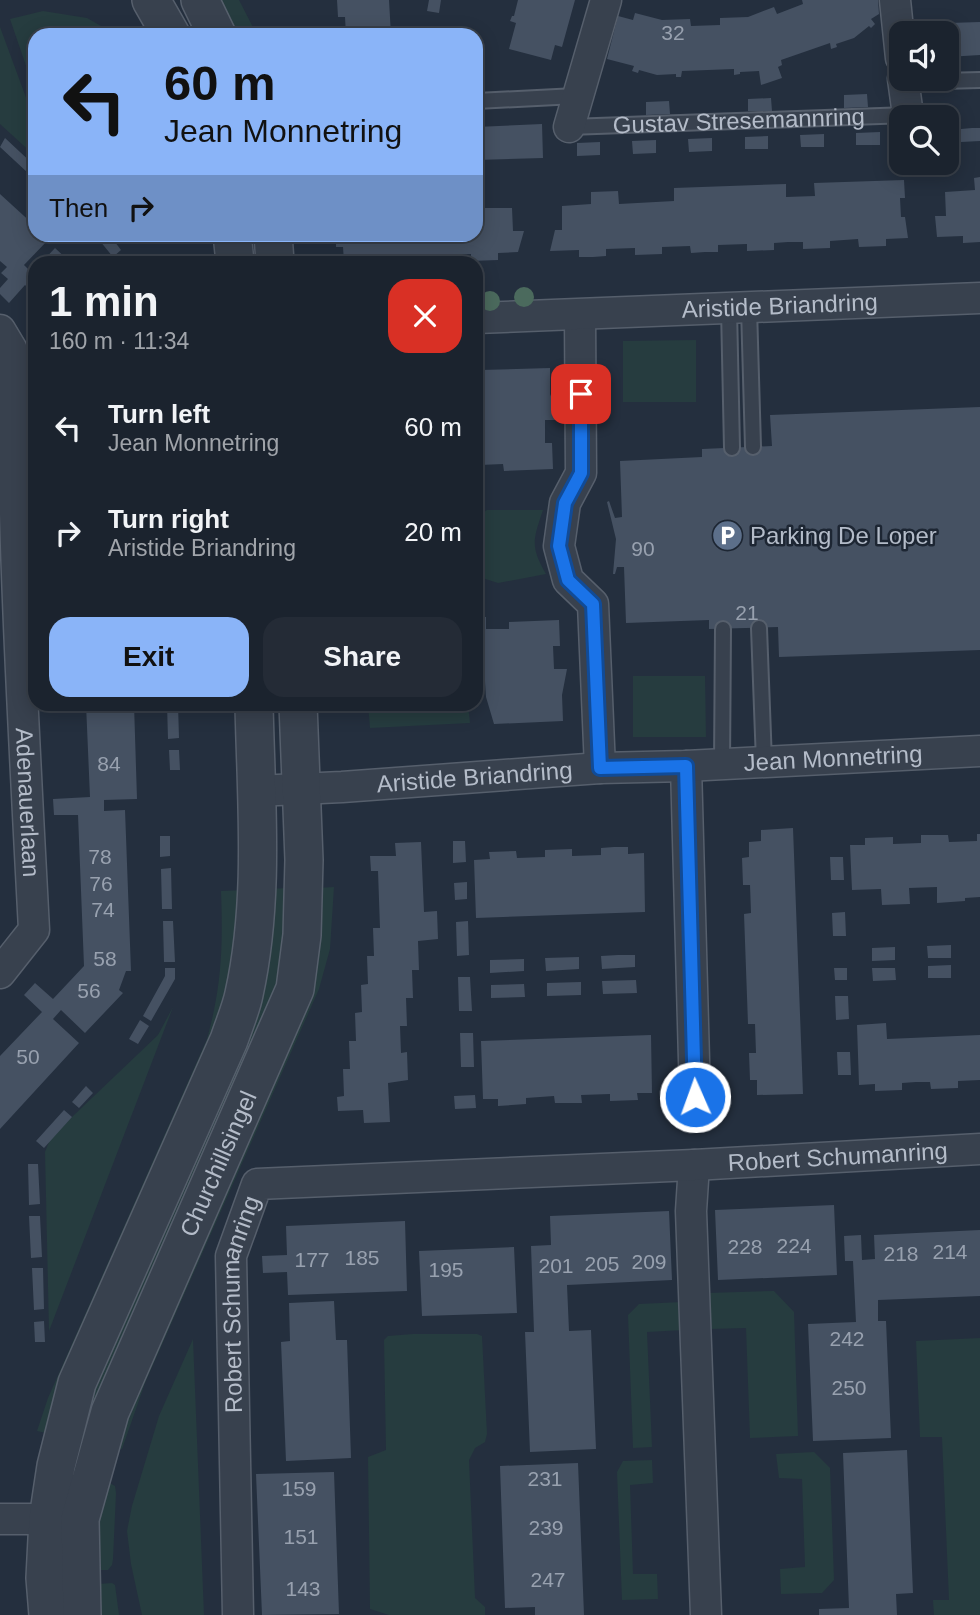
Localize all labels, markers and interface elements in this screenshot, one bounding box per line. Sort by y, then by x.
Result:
house number: 32 [661,21,685,44]
map controls [889,21,959,175]
button: sound [889,21,959,91]
icon: left [49,56,140,147]
text: 60 m [164,56,276,110]
street label: Gustav Stresemannring [612,103,865,138]
button: search [889,105,959,175]
text: Jean Monnetring [164,113,402,149]
icon: right [122,189,160,227]
text: Then [49,193,108,223]
text: 1 min [49,278,159,325]
button: close [388,279,462,353]
street label: Aristide Briandring [681,288,878,323]
text: 160 m · 11:34 [49,328,189,354]
pin [551,364,611,424]
icon: arrive [562,375,600,413]
text: Turn left [108,399,210,429]
icon: left [49,409,87,447]
text: 60 m [404,412,462,442]
text: Jean Monnetring [108,430,279,456]
text: Turn right [108,504,229,534]
icon: right [49,514,87,552]
text: 20 m [404,517,462,547]
parking icon: Parking De Loper [710,519,744,553]
place label: Parking De Loper [750,522,937,549]
text: Aristide Briandring [108,535,296,561]
house number: 90 [631,537,655,560]
house number: 21 [735,601,759,624]
button: Exit [49,617,249,697]
button: Share [263,617,462,697]
street label: Adenauerlaan [11,727,45,878]
street label: Jean Monnetring [743,740,923,776]
house number: 84 [97,752,121,775]
street label: Aristide Briandring [376,756,573,797]
house number: 78 [88,845,112,868]
house number: 76 [89,872,113,895]
house number: 74 [91,898,115,921]
house number: 58 [93,947,117,970]
house number: 56 [77,979,101,1002]
house number: 50 [16,1045,40,1068]
position arrow [658,1060,732,1134]
street label: Churchillsingel [174,1087,262,1241]
street label: Robert Schumanring [727,1137,948,1176]
street label: Robert Schumanring [217,1192,265,1413]
house number: 224 [776,1234,812,1257]
house number: 228 [727,1235,763,1258]
house number: 214 [932,1240,968,1263]
house number: 218 [883,1242,919,1265]
house number: 185 [344,1246,380,1269]
house number: 177 [294,1248,330,1271]
house number: 209 [631,1250,667,1273]
house number: 205 [584,1252,620,1275]
house number: 201 [538,1254,574,1277]
house number: 195 [428,1258,464,1281]
house number: 242 [829,1327,865,1350]
house number: 250 [831,1376,867,1399]
house number: 231 [527,1467,563,1490]
house number: 159 [281,1477,317,1500]
house number: 239 [528,1516,564,1539]
house number: 151 [283,1525,319,1548]
house number: 247 [530,1568,566,1591]
house number: 143 [285,1577,321,1600]

